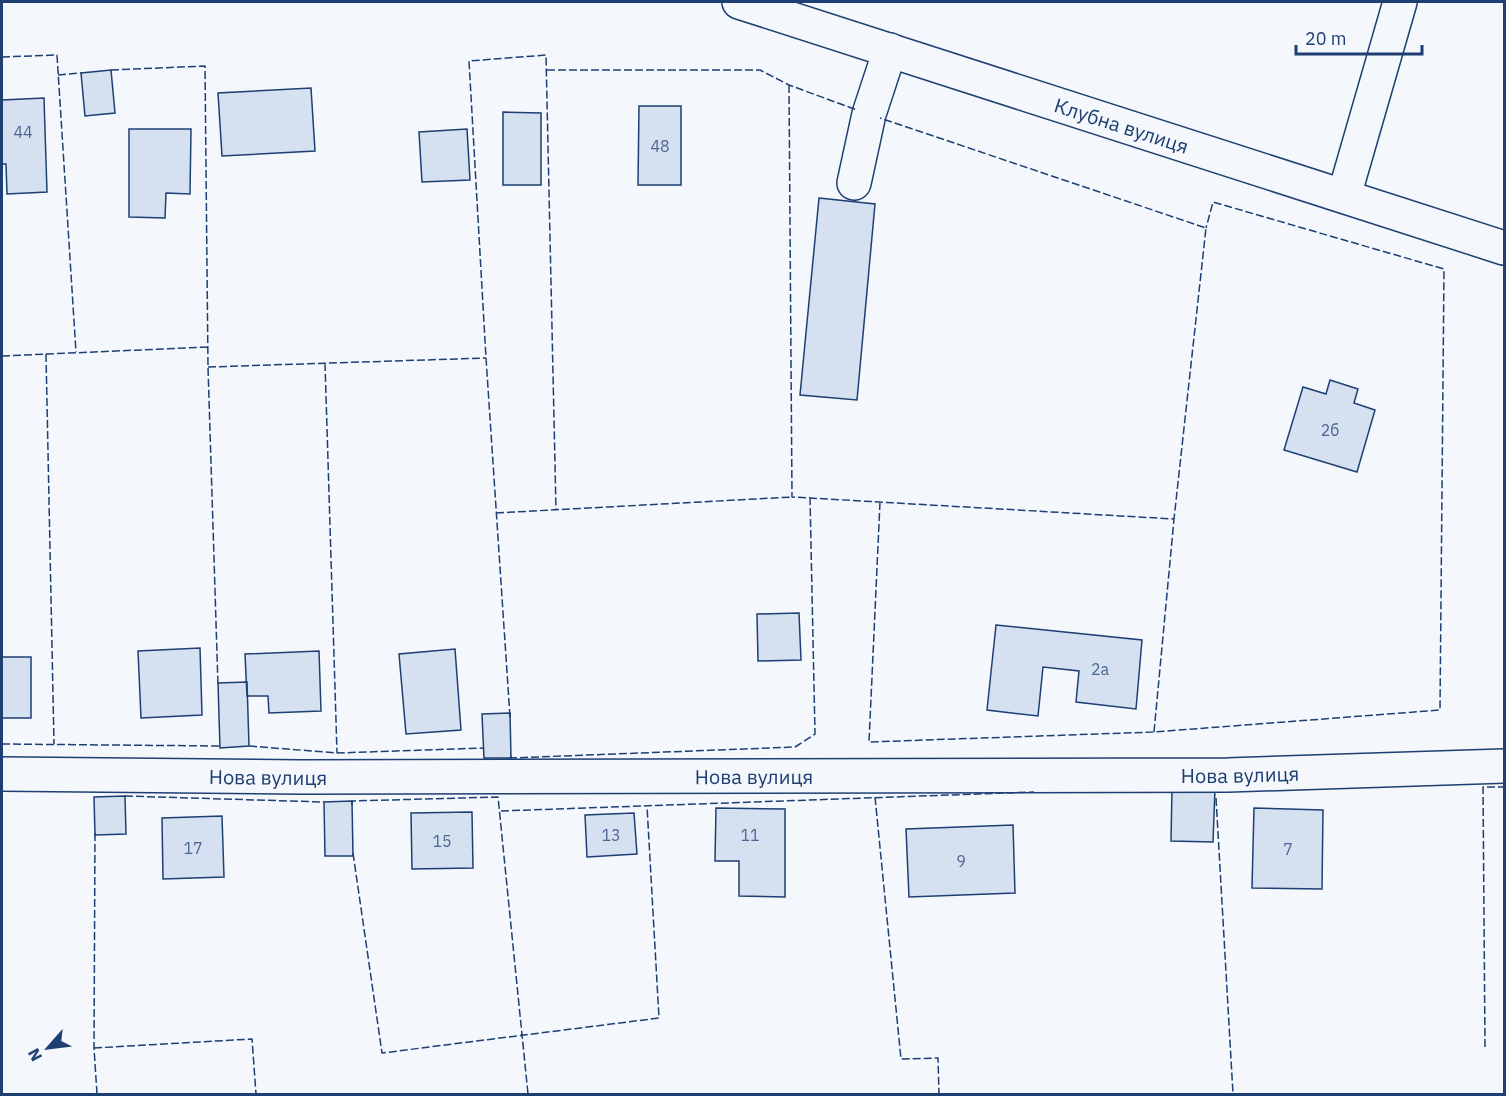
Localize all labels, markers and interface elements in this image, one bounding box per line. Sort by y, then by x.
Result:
scale bar [1296,18,1422,56]
text: 20 m [1305,27,1347,50]
street label: Клубна вулиця [1051,91,1192,159]
house number: 44 [13,122,33,142]
house number: 48 [650,136,670,156]
house number: 2б [1321,420,1339,440]
house number: 2а [1091,659,1110,679]
street label: Нова вулиця [1181,759,1300,789]
street label: Нова вулиця [695,762,813,790]
street label: Нова вулиця [209,763,327,791]
house number: 13 [601,825,621,845]
house number: 11 [740,825,760,845]
house number: 15 [432,831,452,851]
house number: 17 [183,838,203,858]
house number: 7 [1283,839,1293,859]
house number: 9 [956,851,966,871]
north arrow [18,1018,78,1078]
text: N [23,1045,46,1065]

